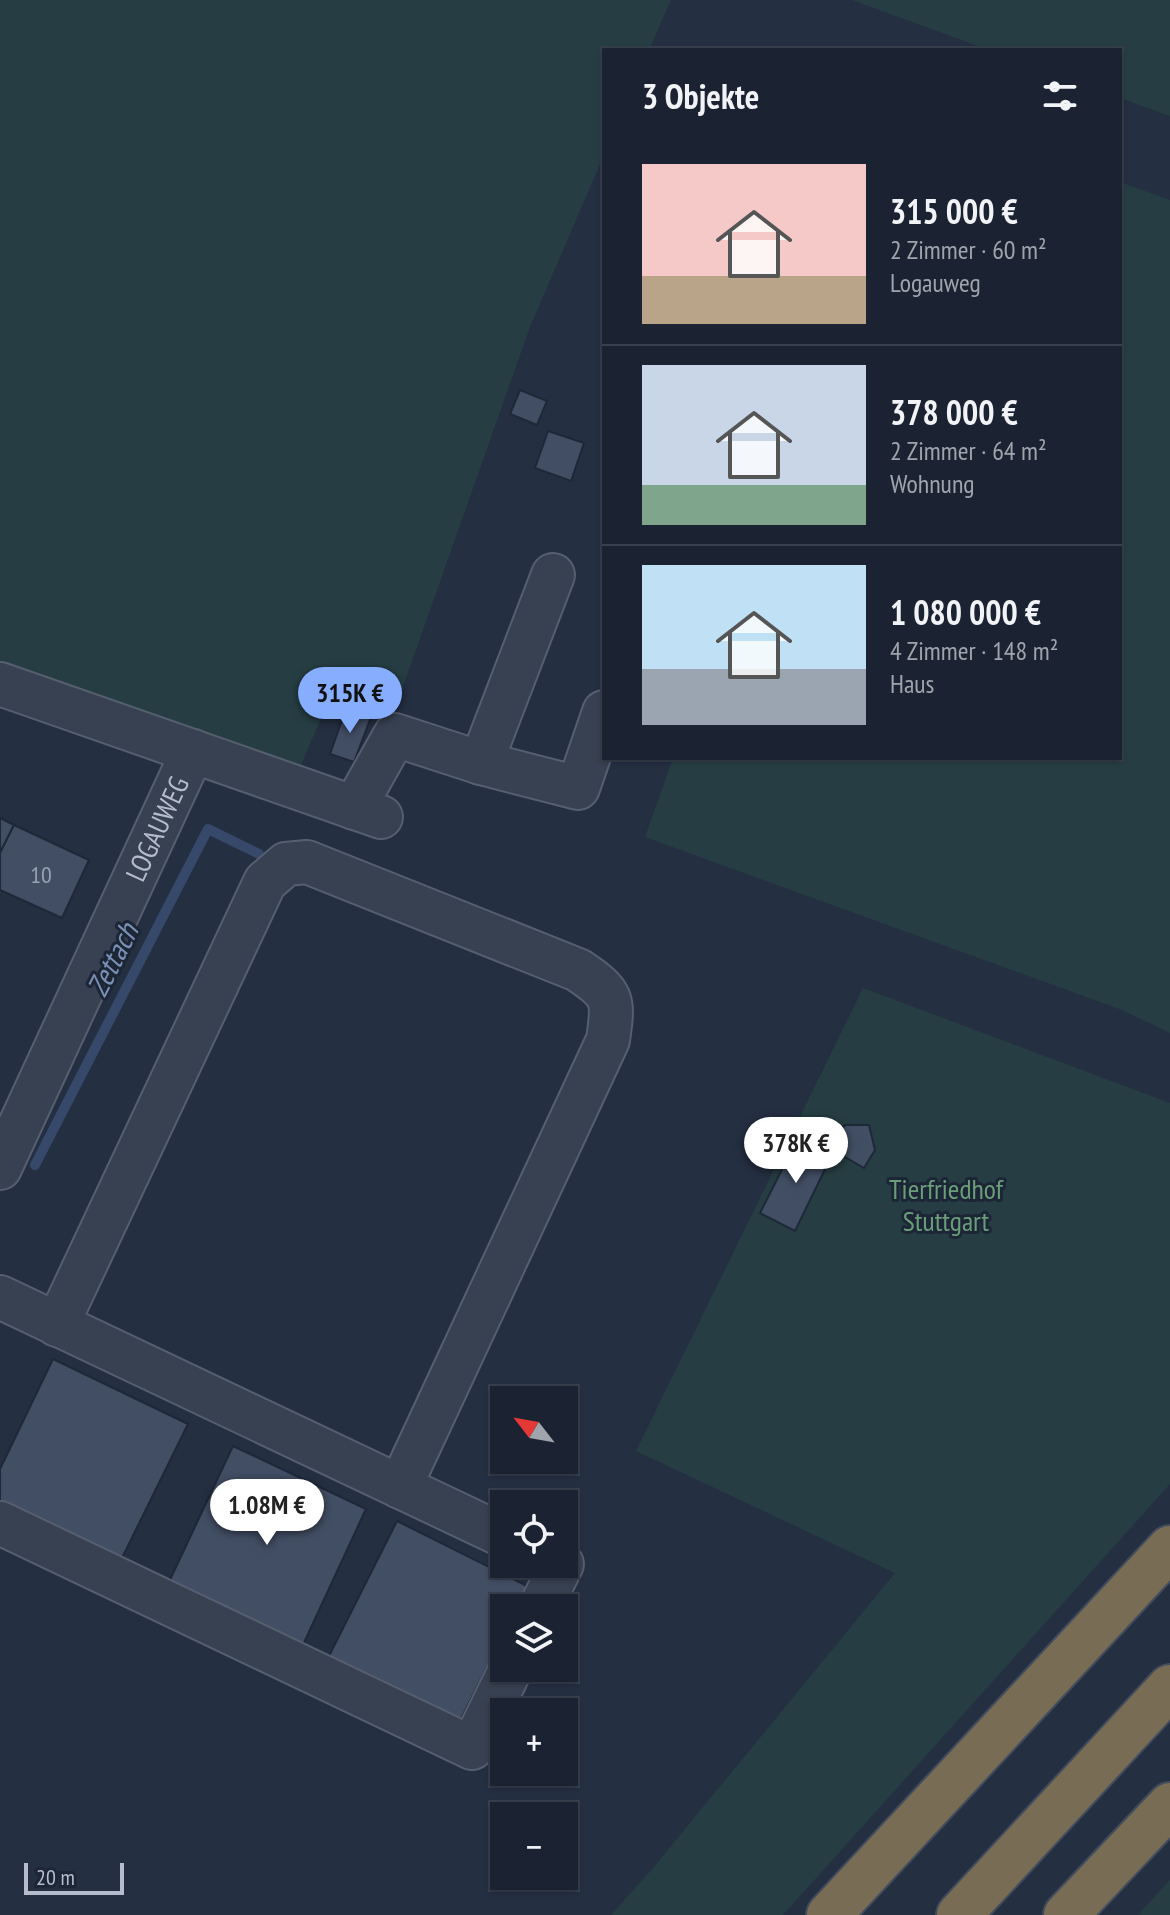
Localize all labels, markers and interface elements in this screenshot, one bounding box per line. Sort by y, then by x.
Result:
text: 3 Objekte [642,74,759,118]
icon: filters [1038,74,1082,118]
text: 315 000 € [890,189,1018,233]
icon: home [706,196,802,292]
text: 2 Zimmer · 60 m² [890,233,1047,266]
text: Logauweg [890,266,981,299]
text: 378 000 € [890,390,1018,434]
icon: home [706,397,802,493]
text: 2 Zimmer · 64 m² [890,434,1047,467]
text: Wohnung [890,467,975,500]
text: 1 080 000 € [890,590,1041,634]
icon: home [706,597,802,693]
text: 4 Zimmer · 148 m² [890,634,1058,667]
pin: 315K € [285,667,415,735]
text: Haus [890,667,934,700]
text: 315K € [316,676,384,709]
street label: LOGAUWEG [116,770,197,887]
house number: 10 [30,859,52,890]
water label: Zettach [77,915,147,1002]
pin: 378K € [731,1117,861,1185]
text: 378K € [762,1126,830,1159]
park label: Tierfriedhof Stuttgart [889,1170,1005,1239]
north arrow [490,1386,578,1474]
map controls [490,1386,578,1890]
pin: 1.08M € [193,1479,341,1547]
text: 1.08M € [228,1488,306,1521]
button: locate [490,1490,578,1578]
button: layers [490,1594,578,1682]
button: + [490,1698,578,1786]
button: − [490,1802,578,1890]
scale bar [24,1859,124,1895]
text: 20 m [36,1863,75,1891]

